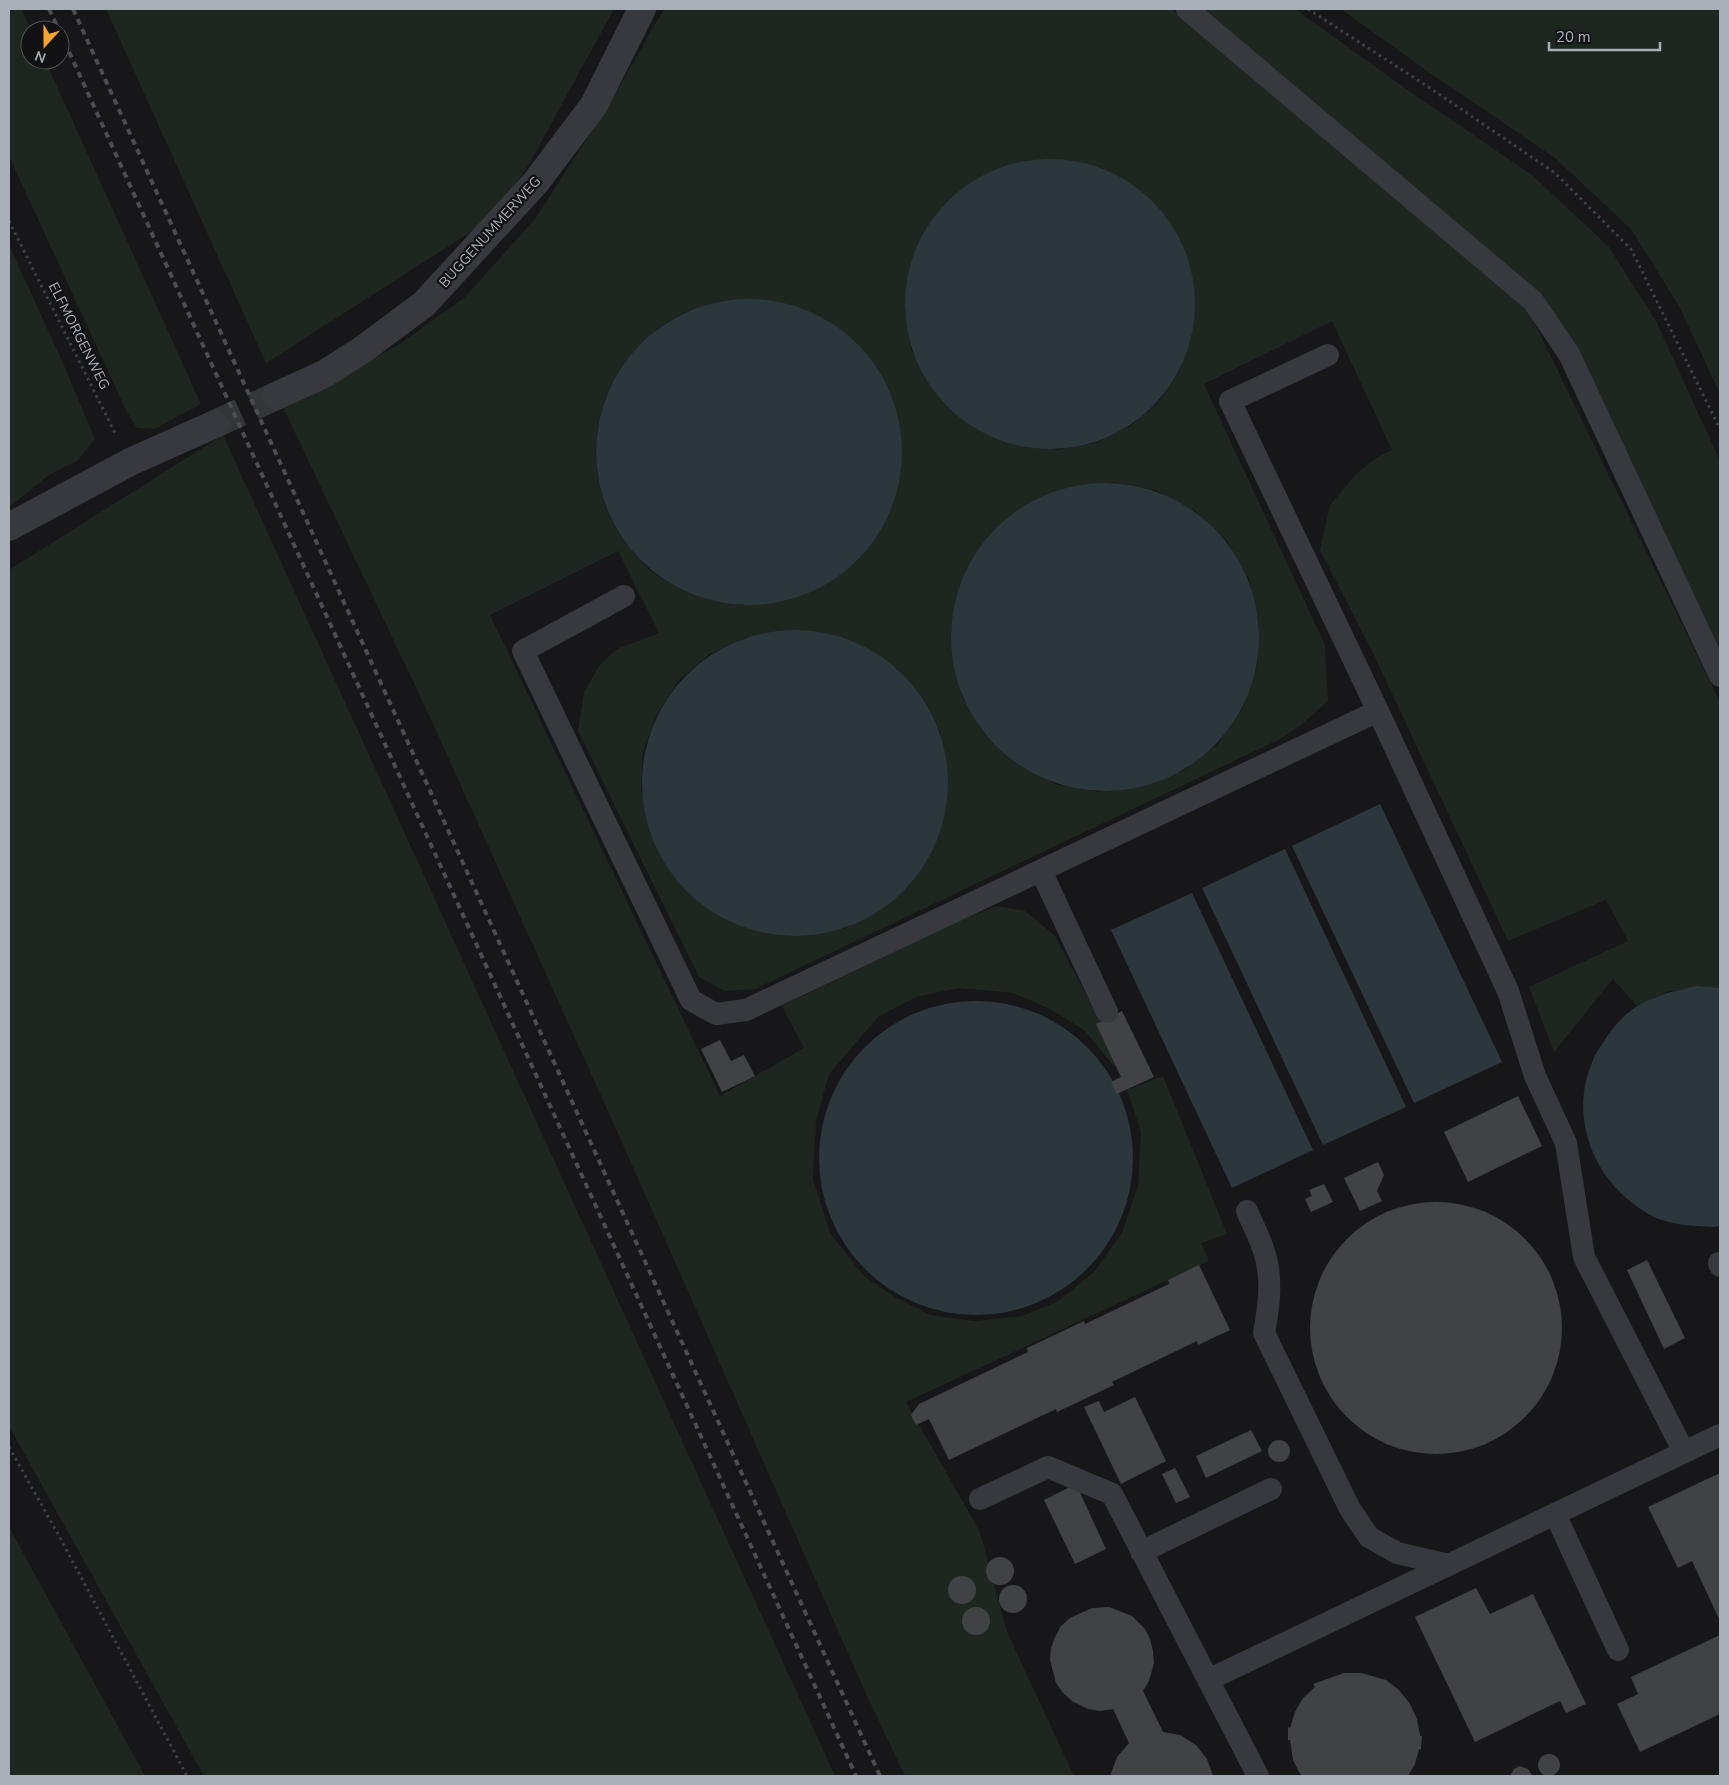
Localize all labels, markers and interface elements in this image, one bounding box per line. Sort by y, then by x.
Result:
north arrow [20,20,70,70]
scale bar [1549,20,1660,52]
text: 20 m [1556,27,1591,47]
text: N [32,46,49,67]
street label: BUGGENUMMERWEG [435,172,545,292]
street label: ELFMORGENWEG [44,279,114,393]

